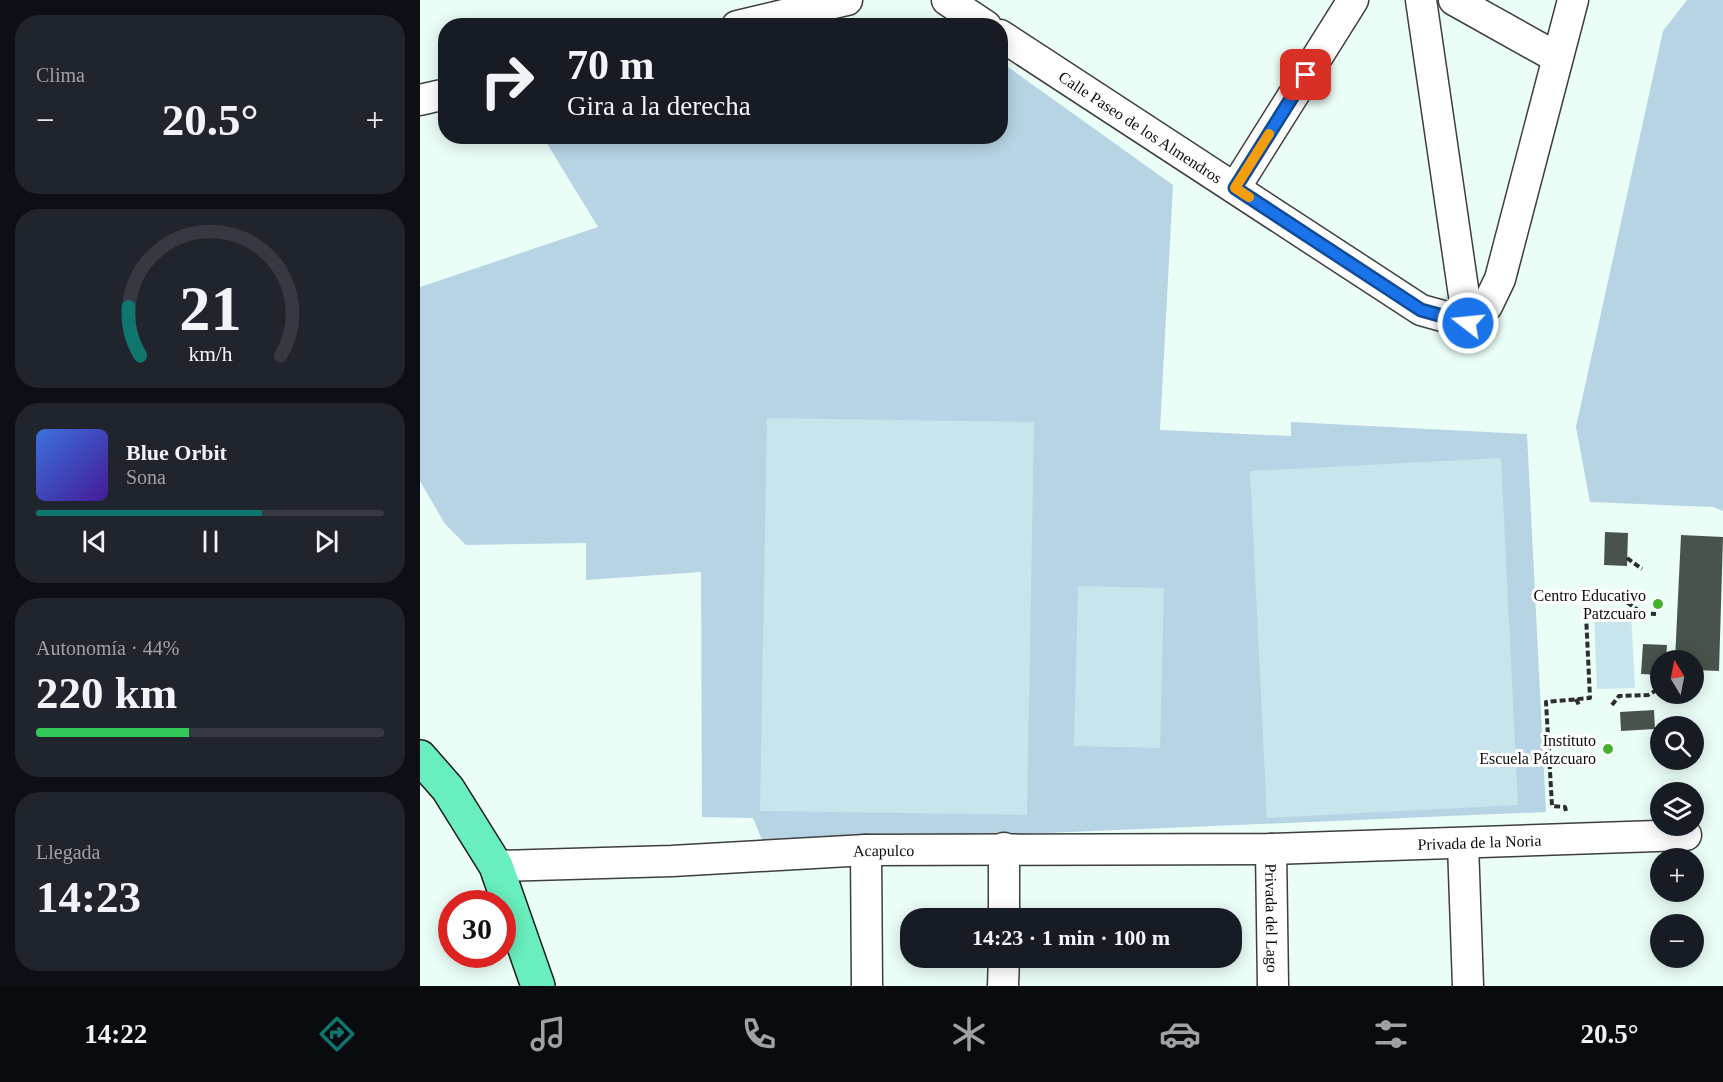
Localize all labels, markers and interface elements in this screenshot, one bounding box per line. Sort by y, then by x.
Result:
icon: right [468,42,546,120]
text: 70 m [567,42,655,88]
pin [1280,49,1331,100]
icon: arrive [1289,58,1322,91]
text: Clima [36,64,85,86]
street label: Calle Paseo de los Almendros [1056,67,1225,186]
text: Gira a la derecha [567,91,751,121]
text: 20.5° [162,95,258,145]
text: − [36,102,55,138]
text: + [365,102,384,138]
text: 21 [179,274,241,343]
position arrow [1436,291,1500,355]
text: km/h [188,342,232,366]
text: Blue Orbit [126,440,227,465]
text: Sona [126,466,166,488]
icon: previous [78,525,111,558]
icon: pause [194,525,227,558]
icon: next [310,525,343,558]
place label: Centro Educativo Patzcuaro [1534,587,1646,622]
marker: Centro Educativo Patzcuaro [1651,597,1665,611]
text: Autonomía · 44% [36,637,179,659]
north arrow [1650,650,1704,704]
map controls [1650,650,1704,968]
text: 220 km [36,668,177,718]
button: search [1650,716,1704,770]
place label: Instituto Escuela Pátzcuaro [1479,732,1596,767]
marker: Instituto Escuela Pátzcuaro [1601,742,1615,756]
button: layers [1650,782,1704,836]
street label: Privada de la Noria [1417,831,1542,853]
text: Llegada [36,841,100,863]
street label: Acapulco [852,841,914,859]
button: + [1650,848,1704,902]
street label: Privada del Lago [1263,863,1281,973]
text: 14:23 [36,872,141,922]
speed limit sign: 30 [438,890,516,968]
button: − [1650,914,1704,968]
text: 14:23 · 1 min · 100 m [972,925,1170,950]
icon: directions [316,1013,358,1055]
icon: music [527,1013,569,1055]
icon: phone [738,1013,780,1055]
icon: climate [948,1013,990,1055]
icon: car [1159,1013,1201,1055]
icon: filters [1370,1013,1412,1055]
text: 14:22 [84,1019,147,1049]
text: 20.5° [1581,1019,1639,1049]

